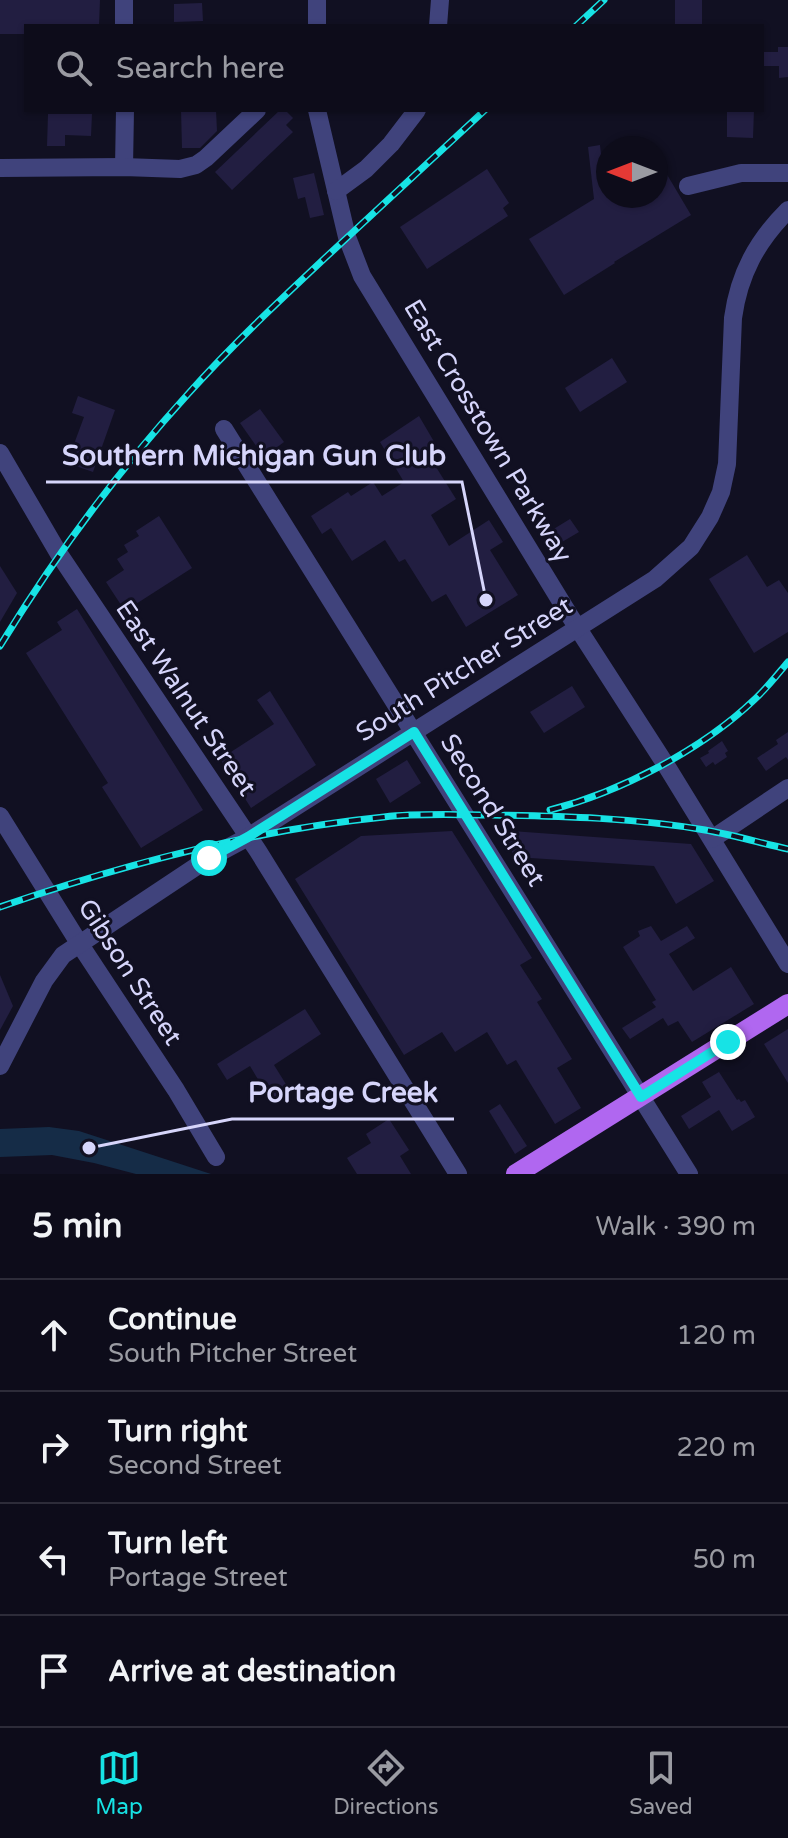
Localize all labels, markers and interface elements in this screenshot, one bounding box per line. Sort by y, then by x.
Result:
search box [24,24,764,112]
icon: search [52,46,96,90]
text: Search here [116,50,285,87]
north arrow [596,136,668,208]
street label: East Crosstown Parkway [397,294,579,568]
callout: Southern Michigan Gun Club [46,430,462,482]
text: Southern Michigan Gun Club [62,439,446,473]
street label: South Pitcher Street [350,590,578,748]
street label: East Walnut Street [109,594,263,802]
street label: Second Street [434,728,552,892]
route start [191,840,227,876]
street label: Gibson Street [71,893,189,1051]
route end [710,1024,746,1060]
callout: Portage Creek [232,1067,454,1119]
text: Portage Creek [248,1076,438,1110]
text: 5 min [32,1206,123,1247]
text: Walk · 390 m [596,1211,756,1242]
text: Continue [108,1301,237,1338]
icon: ahead [32,1313,76,1357]
text: 120 m [676,1320,756,1351]
text: South Pitcher Street [108,1338,357,1369]
text: Turn right [108,1413,248,1450]
icon: right [32,1425,76,1469]
text: 220 m [676,1432,756,1463]
text: Second Street [108,1450,282,1481]
text: Turn left [108,1525,227,1562]
icon: left [32,1537,76,1581]
text: 50 m [693,1544,756,1575]
text: Portage Street [108,1562,288,1593]
icon: arrive [32,1649,76,1693]
text: Arrive at destination [108,1653,396,1690]
tab: Map [95,1746,143,1820]
tab: Directions [333,1746,439,1820]
tab: Saved [629,1746,693,1820]

